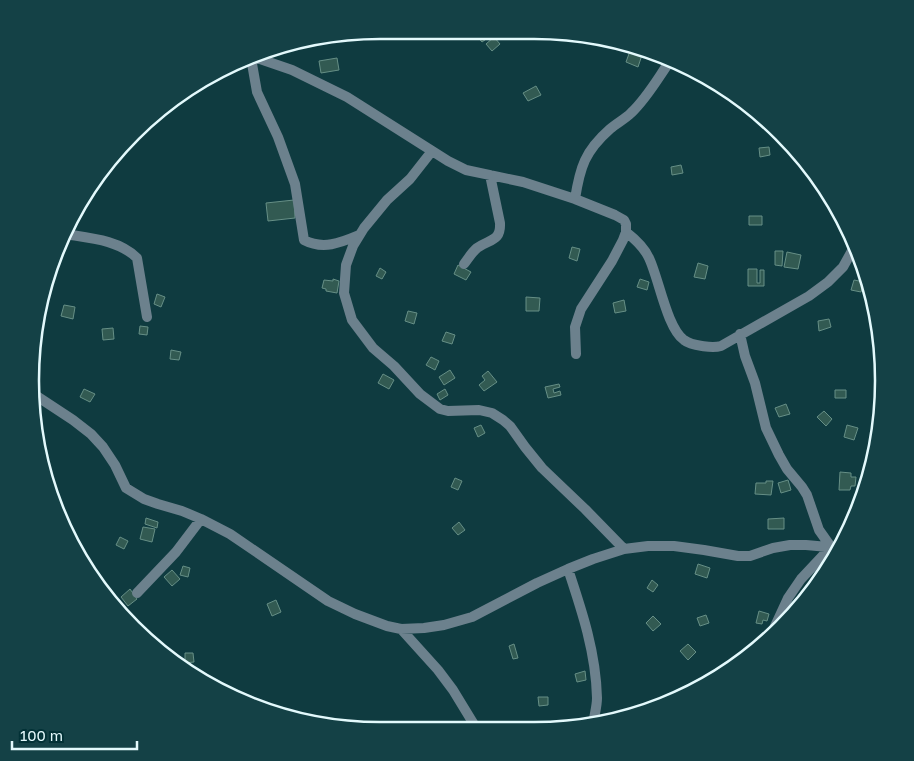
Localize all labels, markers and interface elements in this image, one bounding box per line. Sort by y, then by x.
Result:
scale bar [12,718,138,750]
text: 100 m [20,726,63,744]

